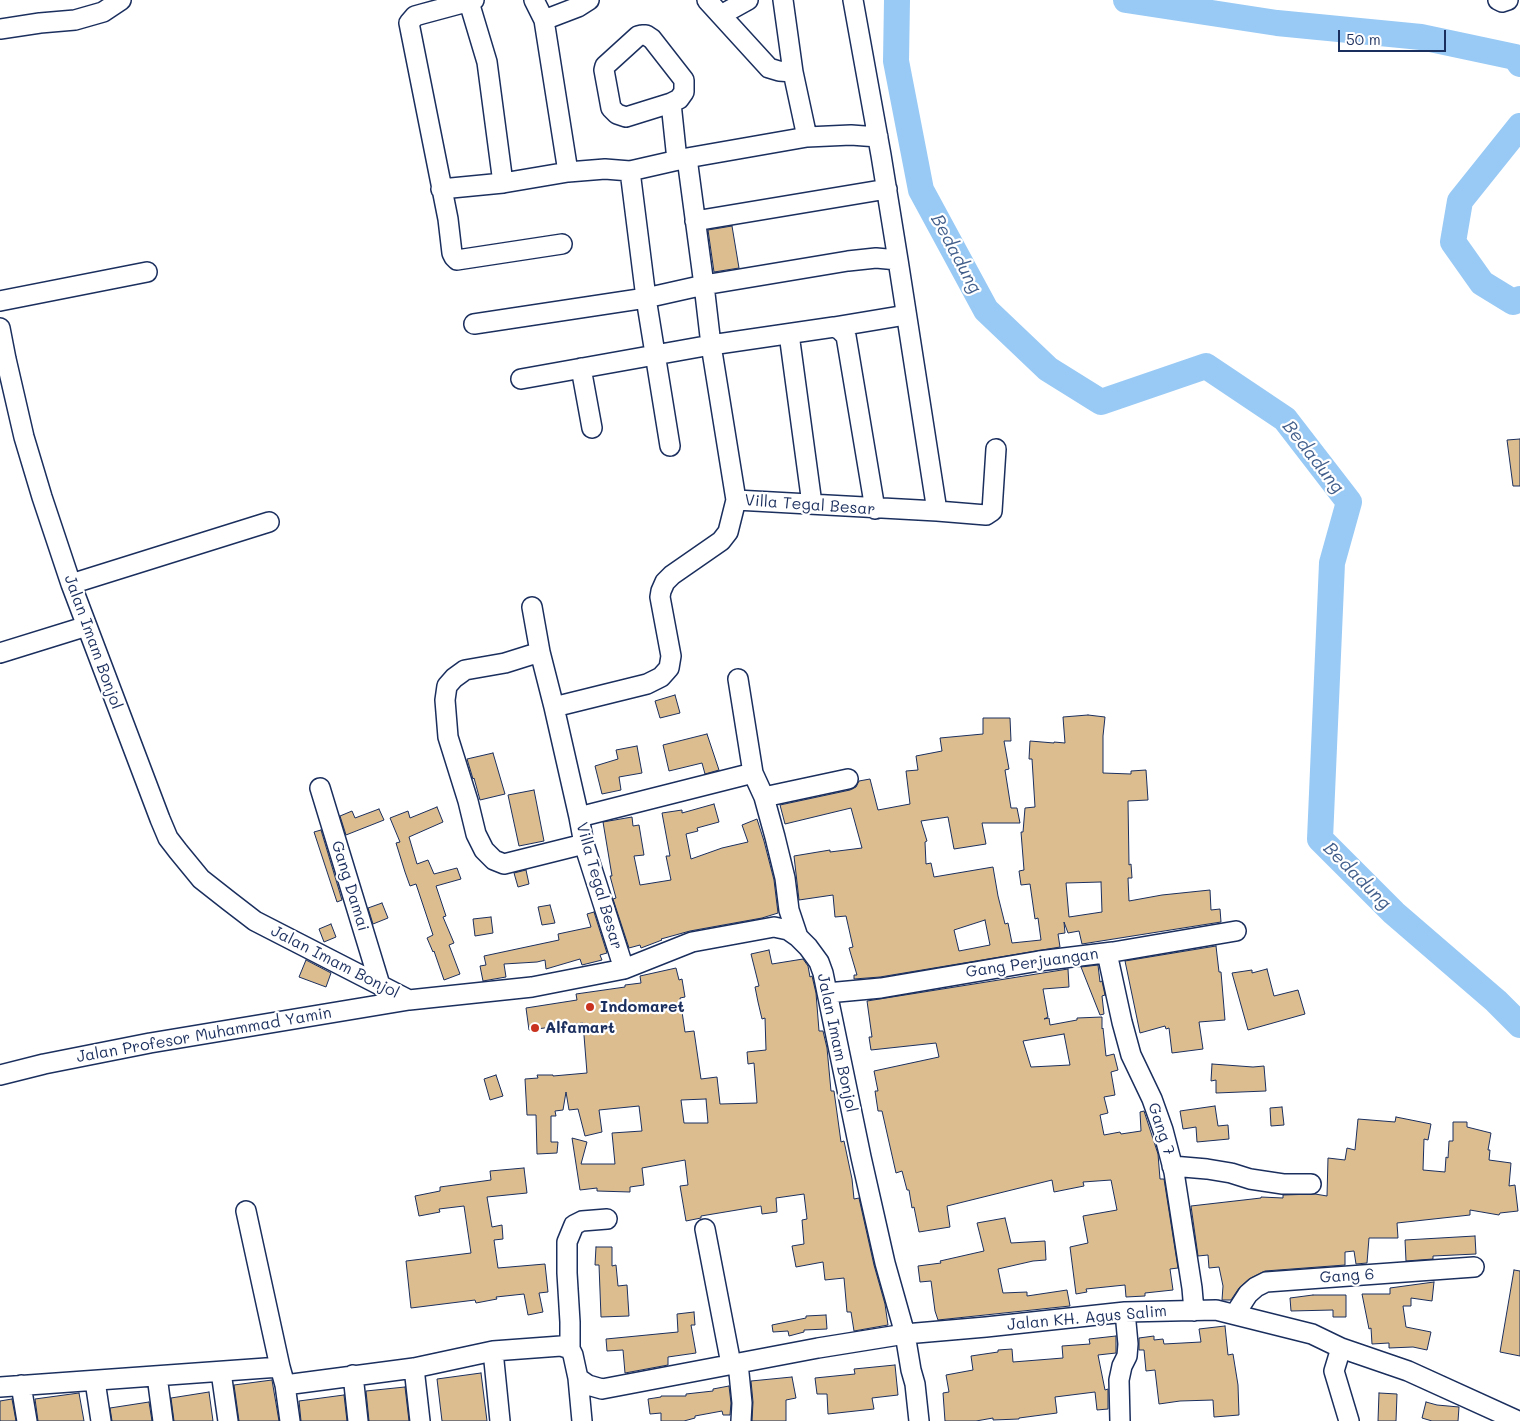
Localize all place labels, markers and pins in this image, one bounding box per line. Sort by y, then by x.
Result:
place label: Indomaret [600,997,685,1017]
marker: Indomaret [584,1001,596,1013]
place label: Alfamart [545,1018,615,1038]
marker: Alfamart [529,1022,541,1034]

